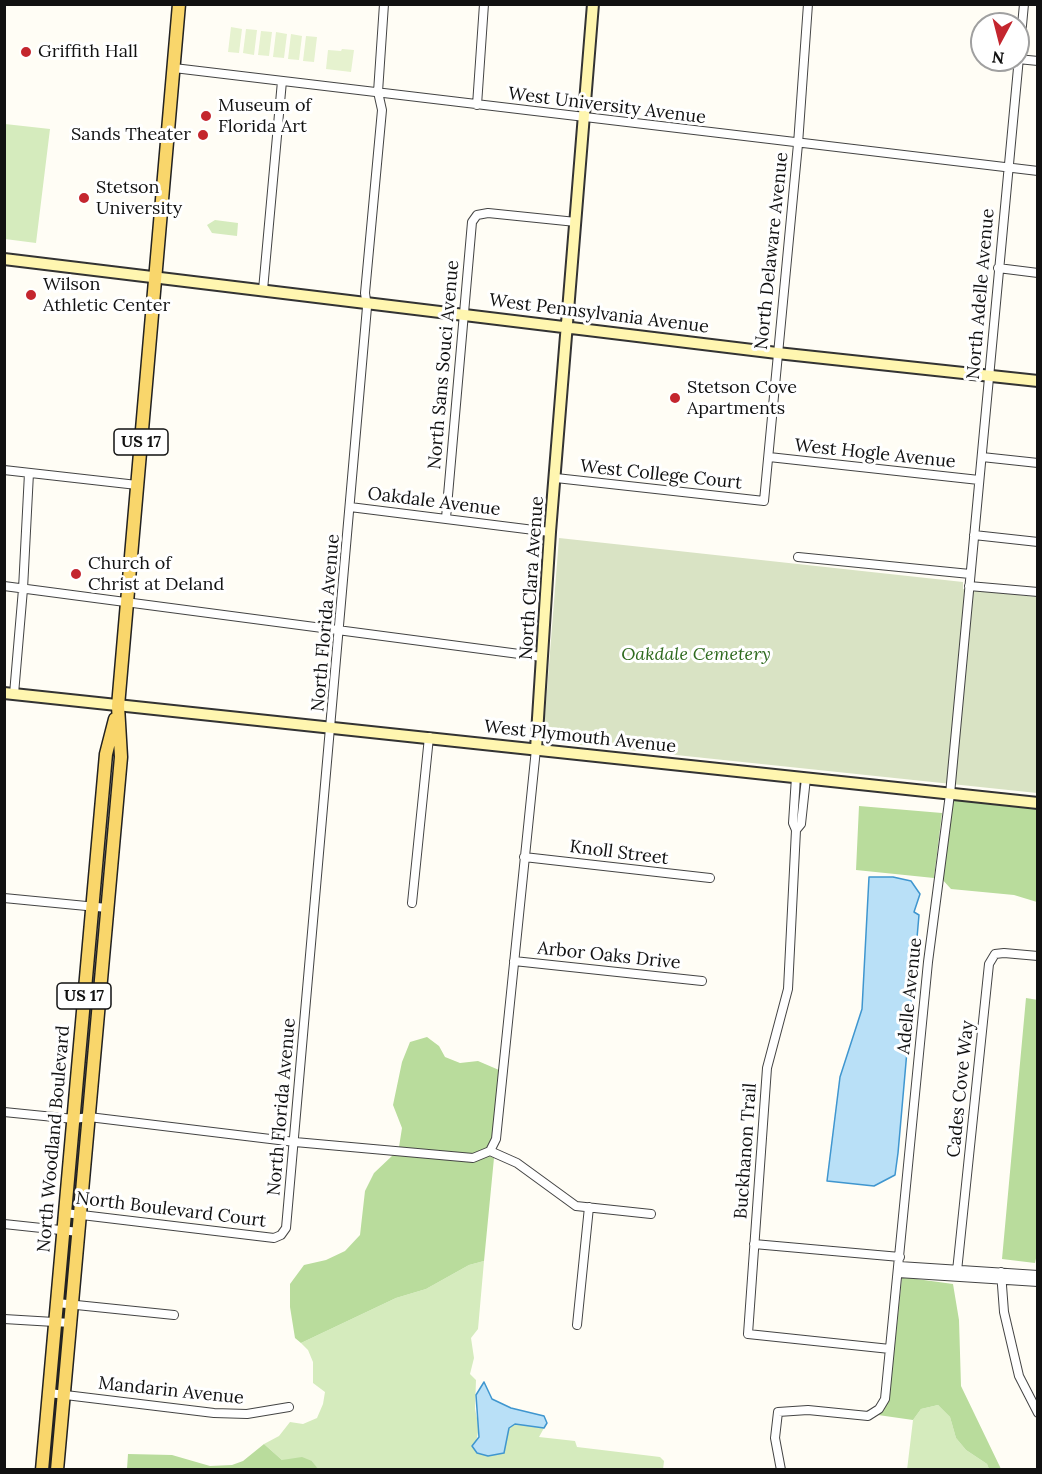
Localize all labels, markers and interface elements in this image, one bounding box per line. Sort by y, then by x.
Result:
north arrow [970,12,1030,72]
place label: Griffith Hall [38,41,138,63]
marker: Griffith Hall [19,45,33,59]
text: N [991,47,1005,69]
street label: West University Avenue [507,83,707,129]
place label: Museum of Florida Art [218,95,311,138]
marker: Museum of Florida Art [199,109,213,123]
place label: Sands Theater [71,124,191,146]
marker: Sands Theater [196,128,210,142]
street label: North Delaware Avenue [751,151,793,351]
place label: Stetson University [96,177,182,219]
marker: Stetson University [77,191,91,205]
street label: North Adelle Avenue [963,208,999,380]
street label: North Sans Souci Avenue [424,260,464,470]
place label: Wilson Athletic Center [43,274,170,316]
marker: Wilson Athletic Center [24,288,38,302]
street label: West Pennsylvania Avenue [488,290,710,338]
place label: Stetson Cove Apartments [687,377,797,420]
marker: Stetson Cove Apartments [668,391,682,405]
road number: US 17 [114,429,168,455]
street label: West Hogle Avenue [793,435,957,473]
street label: West College Court [579,456,743,494]
street label: Oakdale Avenue [366,483,502,521]
street label: North Clara Avenue [516,495,548,661]
street label: North Florida Avenue [307,533,345,713]
place label: Church of Christ at Deland [88,553,224,596]
marker: Church of Christ at Deland [69,567,83,581]
park label: Oakdale Cemetery [621,644,771,666]
street label: West Plymouth Avenue [483,716,677,758]
street label: Knoll Street [568,836,670,870]
street label: Adelle Avenue [893,937,927,1055]
street label: Arbor Oaks Drive [536,938,682,974]
road number: US 17 [57,983,111,1009]
street label: North Florida Avenue [263,1017,301,1197]
street label: Cades Cove Way [943,1019,979,1159]
street label: North Woodland Boulevard [33,1025,75,1253]
street label: Buckhanon Trail [730,1082,762,1220]
street label: North Boulevard Court [75,1188,267,1232]
street label: Mandarin Avenue [97,1373,245,1409]

